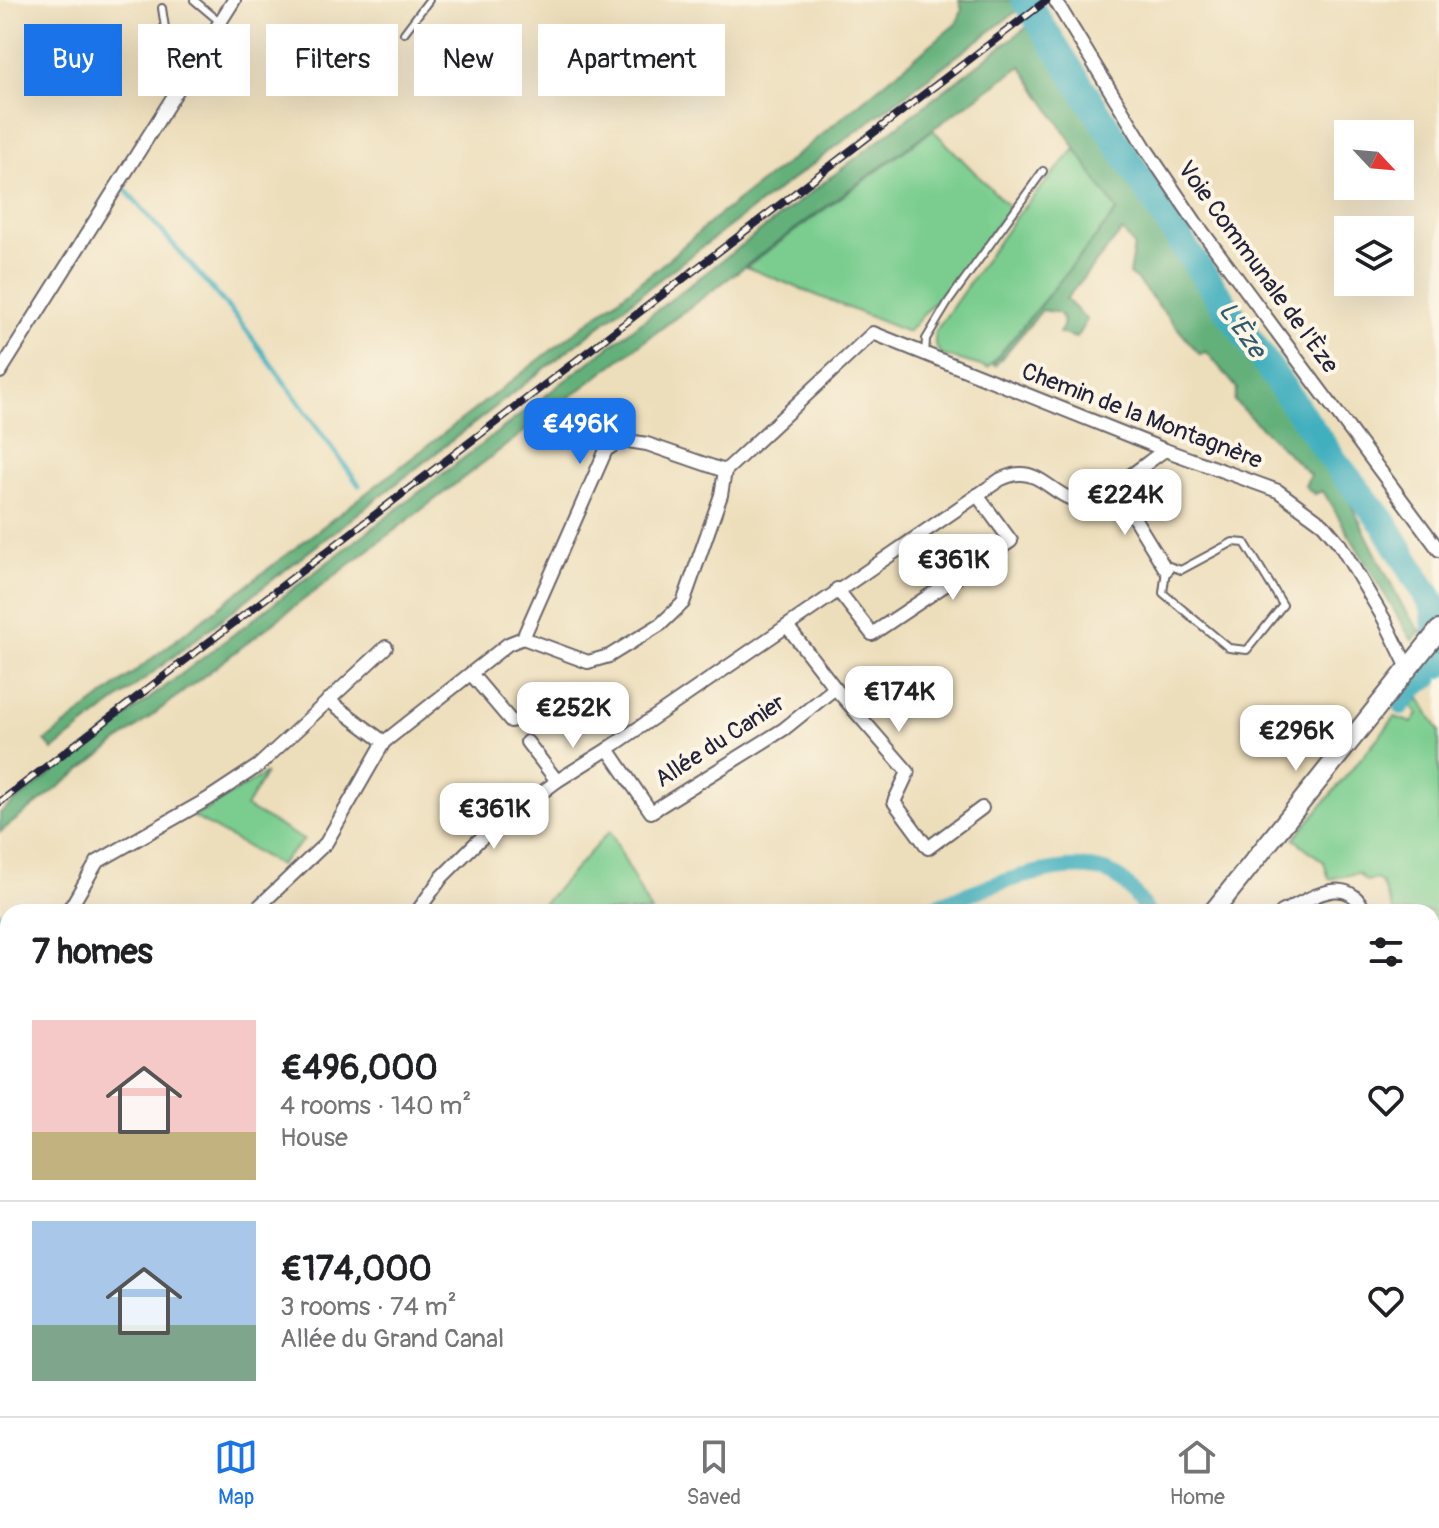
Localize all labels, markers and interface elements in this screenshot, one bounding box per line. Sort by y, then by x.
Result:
chip: Buy [24,24,122,96]
chip: Rent [138,24,250,96]
chip: Filters [266,24,398,96]
chip: New [414,24,522,96]
chip: Apartment [538,24,725,96]
north arrow [1334,120,1414,200]
map controls [1334,120,1414,296]
street label: Voie Communale de l'Èze [1171,155,1345,379]
button: layers [1334,216,1414,296]
water label: L'Èze [1211,295,1275,366]
street label: Chemin de la Montagnère [1018,357,1267,475]
pin: €496K [524,398,636,466]
text: €496K [542,408,618,440]
pin: €224K [1069,469,1181,537]
text: €224K [1087,479,1164,511]
pin: €361K [897,534,1009,602]
text: €361K [917,544,989,576]
pin: €174K [843,666,955,734]
text: €174K [863,676,935,708]
pin: €252K [517,682,629,750]
street label: Allée du Canier [649,688,791,794]
text: €252K [535,692,611,724]
pin: €296K [1240,705,1352,773]
text: €296K [1258,715,1334,747]
pin: €361K [438,783,550,851]
text: €361K [458,793,530,825]
icon: filters [1364,930,1408,974]
text: 7 homes [32,931,153,974]
text: €496,000 [280,1047,438,1090]
icon: home [96,1052,192,1148]
icon: heart [1364,1078,1408,1122]
text: 4 rooms · 140 m² [280,1090,471,1122]
text: House [280,1122,348,1154]
text: €174,000 [280,1248,432,1291]
icon: home [96,1253,192,1349]
icon: heart [1364,1279,1408,1323]
text: 3 rooms · 74 m² [280,1291,457,1323]
text: Allée du Grand Canal [280,1323,504,1355]
tab: Map [214,1435,258,1511]
tab: Saved [686,1435,741,1511]
tab: Home [1169,1435,1225,1511]

